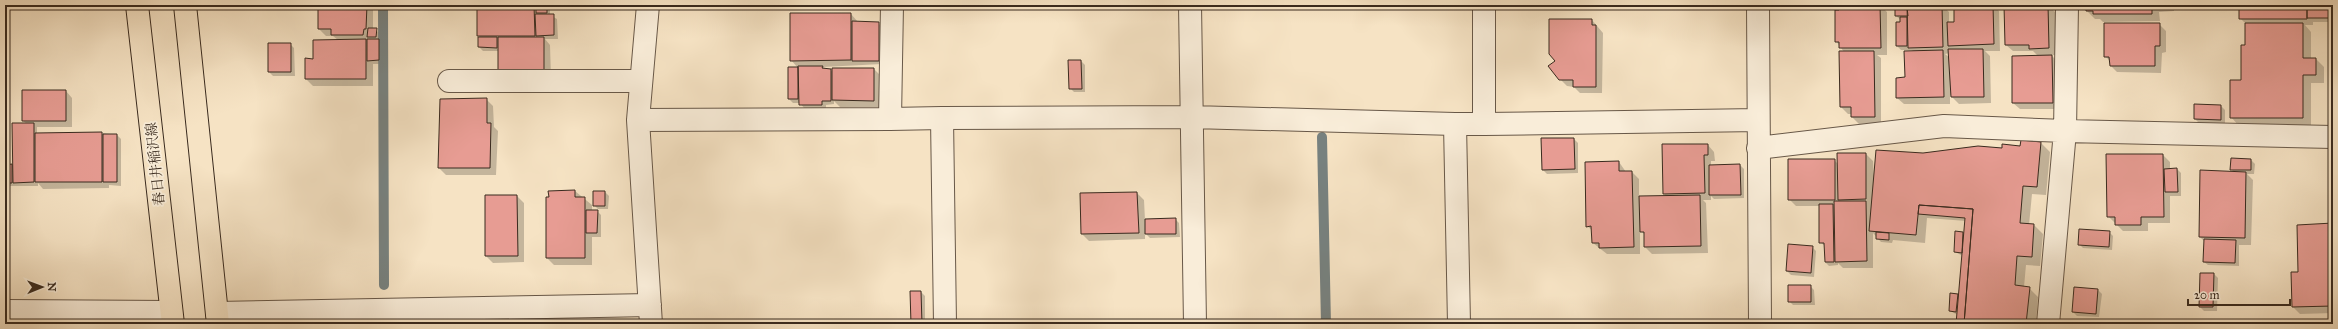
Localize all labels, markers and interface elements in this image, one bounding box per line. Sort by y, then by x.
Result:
street label: 春日井稲沢線 [143,121,168,207]
north arrow [22,267,62,307]
scale bar [2188,281,2290,307]
text: N [45,282,58,292]
text: 20 m [2194,288,2220,302]

